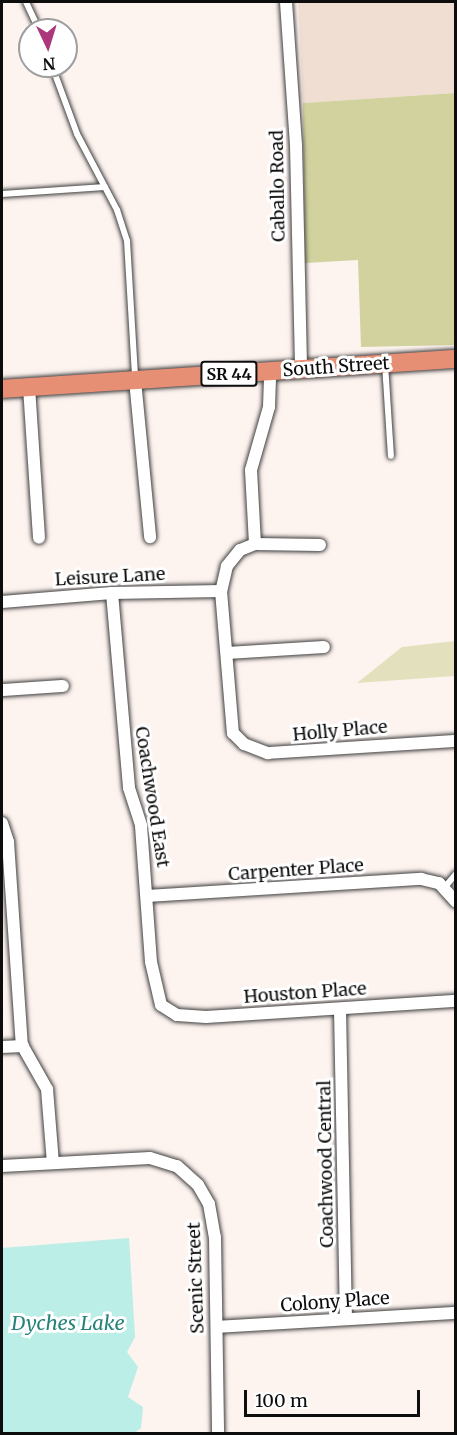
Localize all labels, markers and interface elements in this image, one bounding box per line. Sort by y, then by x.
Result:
north arrow [18,18,78,78]
text: N [42,54,56,74]
street label: Caballo Road [266,130,290,242]
street label: South Street [282,352,390,382]
road number: SR 44 [199,361,259,387]
street label: Leisure Lane [54,563,166,591]
street label: Holly Place [292,716,388,746]
street label: Coachwood East [130,725,174,869]
street label: Carpenter Place [228,854,364,886]
street label: Houston Place [243,978,367,1008]
street label: Coachwood Central [314,1080,338,1248]
street label: Scenic Street [183,1222,209,1334]
street label: Colony Place [280,1287,390,1317]
water label: Dyches Lake [11,1310,125,1334]
scale bar [247,1378,422,1416]
text: 100 m [255,1389,308,1412]

